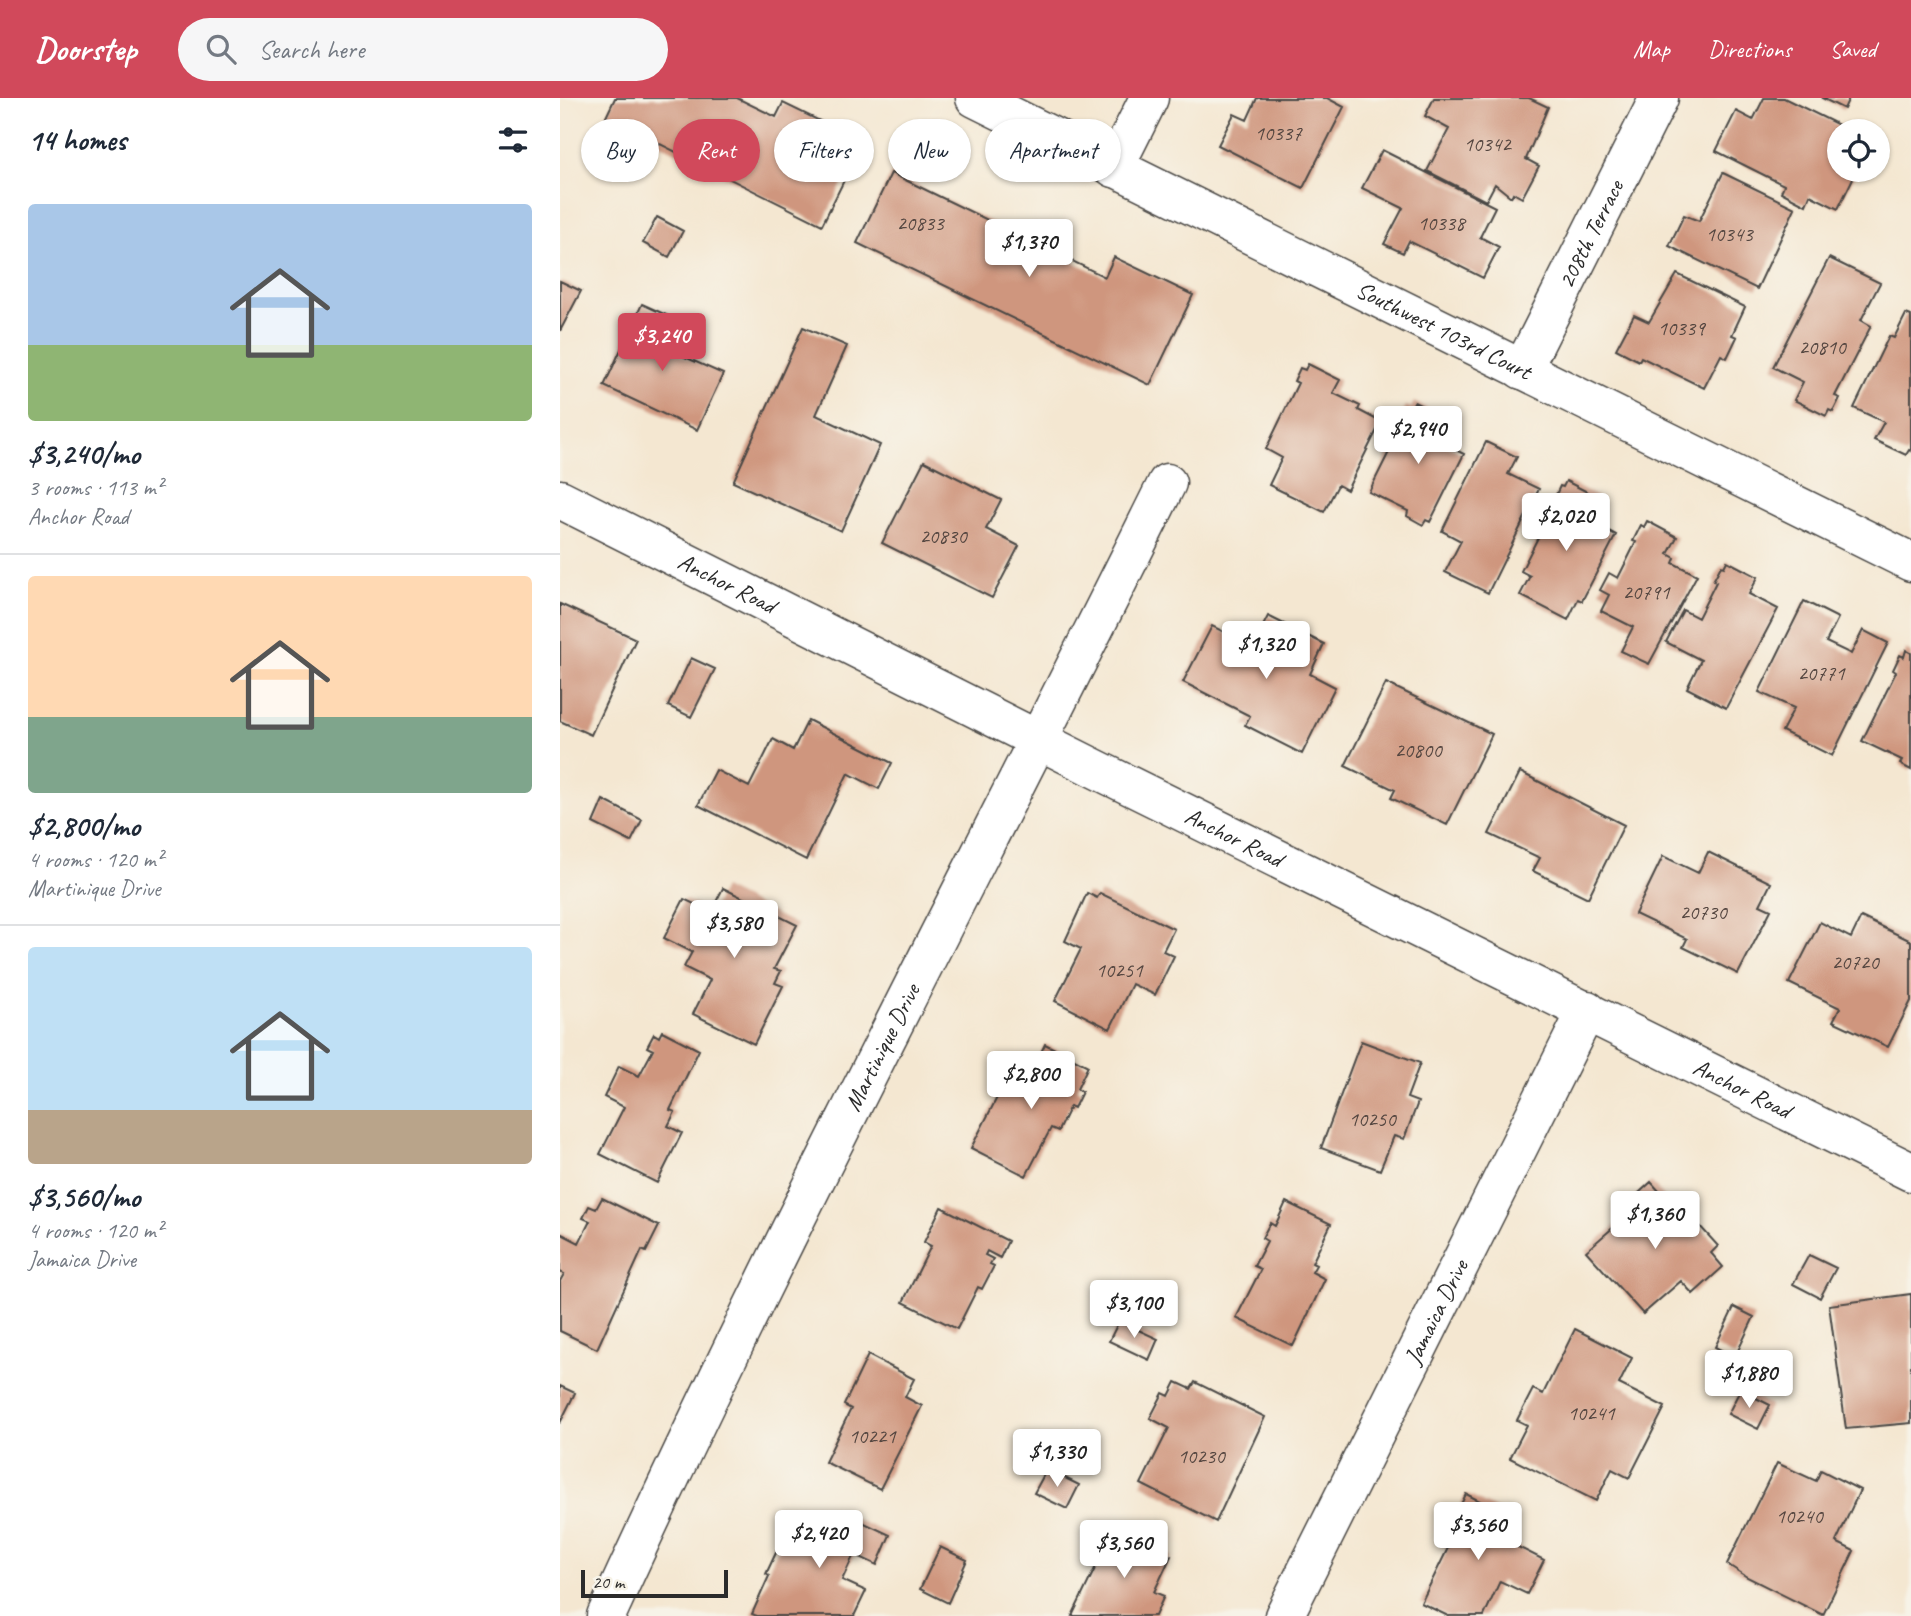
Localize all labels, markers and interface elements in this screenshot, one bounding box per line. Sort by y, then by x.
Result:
search box [178,18,668,81]
text: Doorstep [35,28,136,70]
icon: search [202,30,240,68]
text: Search here [258,33,364,66]
text: Map [1633,34,1670,64]
text: Directions [1708,34,1791,64]
text: Saved [1829,34,1876,64]
chip: Buy [581,119,659,182]
chip: Rent [673,119,760,182]
chip: Filters [774,119,874,182]
chip: New [888,119,971,182]
chip: Apartment [985,119,1121,182]
map controls [1827,119,1890,182]
button: locate [1827,119,1890,182]
house number: 10337 [1254,120,1303,146]
text: 14 homes [28,121,126,159]
icon: filters [494,121,532,159]
house number: 10342 [1463,131,1512,157]
street label: 208th Terrace [1551,173,1631,293]
house number: 20833 [896,210,945,236]
house number: 10338 [1417,210,1467,236]
pin: $1,370 [972,220,1086,279]
house number: 10343 [1705,221,1754,247]
text: $1,370 [1001,227,1057,256]
icon: home [217,250,343,376]
street label: Southwest 103rd Court [1351,274,1538,387]
pin: $3,240 [605,314,719,373]
house number: 10339 [1657,315,1706,341]
text: $3,240 [634,321,690,350]
house number: 20810 [1798,334,1847,360]
pin: $2,940 [1361,406,1475,466]
text: $2,940 [1390,414,1446,443]
text: $3,240/mo [28,435,140,473]
text: 3 rooms · 113 m² [28,473,163,502]
pin: $2,020 [1509,494,1623,553]
text: $2,020 [1538,501,1594,530]
text: Anchor Road [28,502,129,531]
house number: 20830 [919,523,968,549]
street label: Anchor Road [673,546,784,622]
house number: 20791 [1622,579,1671,605]
icon: home [217,622,343,748]
pin: $1,320 [1209,622,1323,681]
text: $1,320 [1238,629,1294,658]
house number: 20771 [1797,660,1846,686]
house number: 20800 [1394,737,1443,763]
street label: Anchor Road [1180,800,1291,876]
text: $2,800/mo [28,807,140,845]
text: 4 rooms · 120 m² [28,845,163,874]
text: Martinique Drive [28,874,160,903]
house number: 20730 [1679,899,1728,925]
pin: $3,580 [677,900,791,960]
text: $3,580 [706,908,762,937]
house number: 20720 [1831,949,1880,975]
house number: 10251 [1095,957,1144,983]
street label: Martinique Drive [837,977,927,1116]
icon: home [217,993,343,1119]
pin: $2,800 [974,1052,1088,1111]
street label: Anchor Road [1688,1052,1799,1127]
text: $2,800 [1003,1059,1059,1088]
house number: 10250 [1348,1106,1397,1132]
text: $3,560/mo [28,1178,140,1216]
pin: $1,360 [1598,1192,1712,1251]
text: $1,360 [1627,1199,1683,1228]
text: 4 rooms · 120 m² [28,1216,163,1245]
text: Jamaica Drive [28,1245,136,1274]
street label: Jamaica Drive [1397,1253,1476,1370]
pin: $3,100 [1077,1280,1191,1340]
text: $3,100 [1106,1288,1162,1317]
pin: $1,880 [1692,1350,1806,1410]
text: $1,880 [1721,1358,1777,1387]
house number: 10241 [1567,1400,1616,1426]
house number: 10221 [848,1423,897,1449]
pin: $1,330 [1000,1430,1114,1489]
text: $1,330 [1029,1437,1085,1466]
house number: 10230 [1177,1443,1226,1469]
pin: $3,560 [1421,1502,1535,1562]
house number: 10240 [1775,1503,1824,1529]
pin: $2,420 [762,1510,876,1570]
text: $3,560 [1450,1510,1506,1539]
text: $2,420 [791,1518,847,1547]
pin: $3,560 [1067,1520,1181,1580]
text: $3,560 [1096,1528,1152,1557]
scale bar [581,1567,728,1599]
text: 20 m [592,1570,624,1594]

